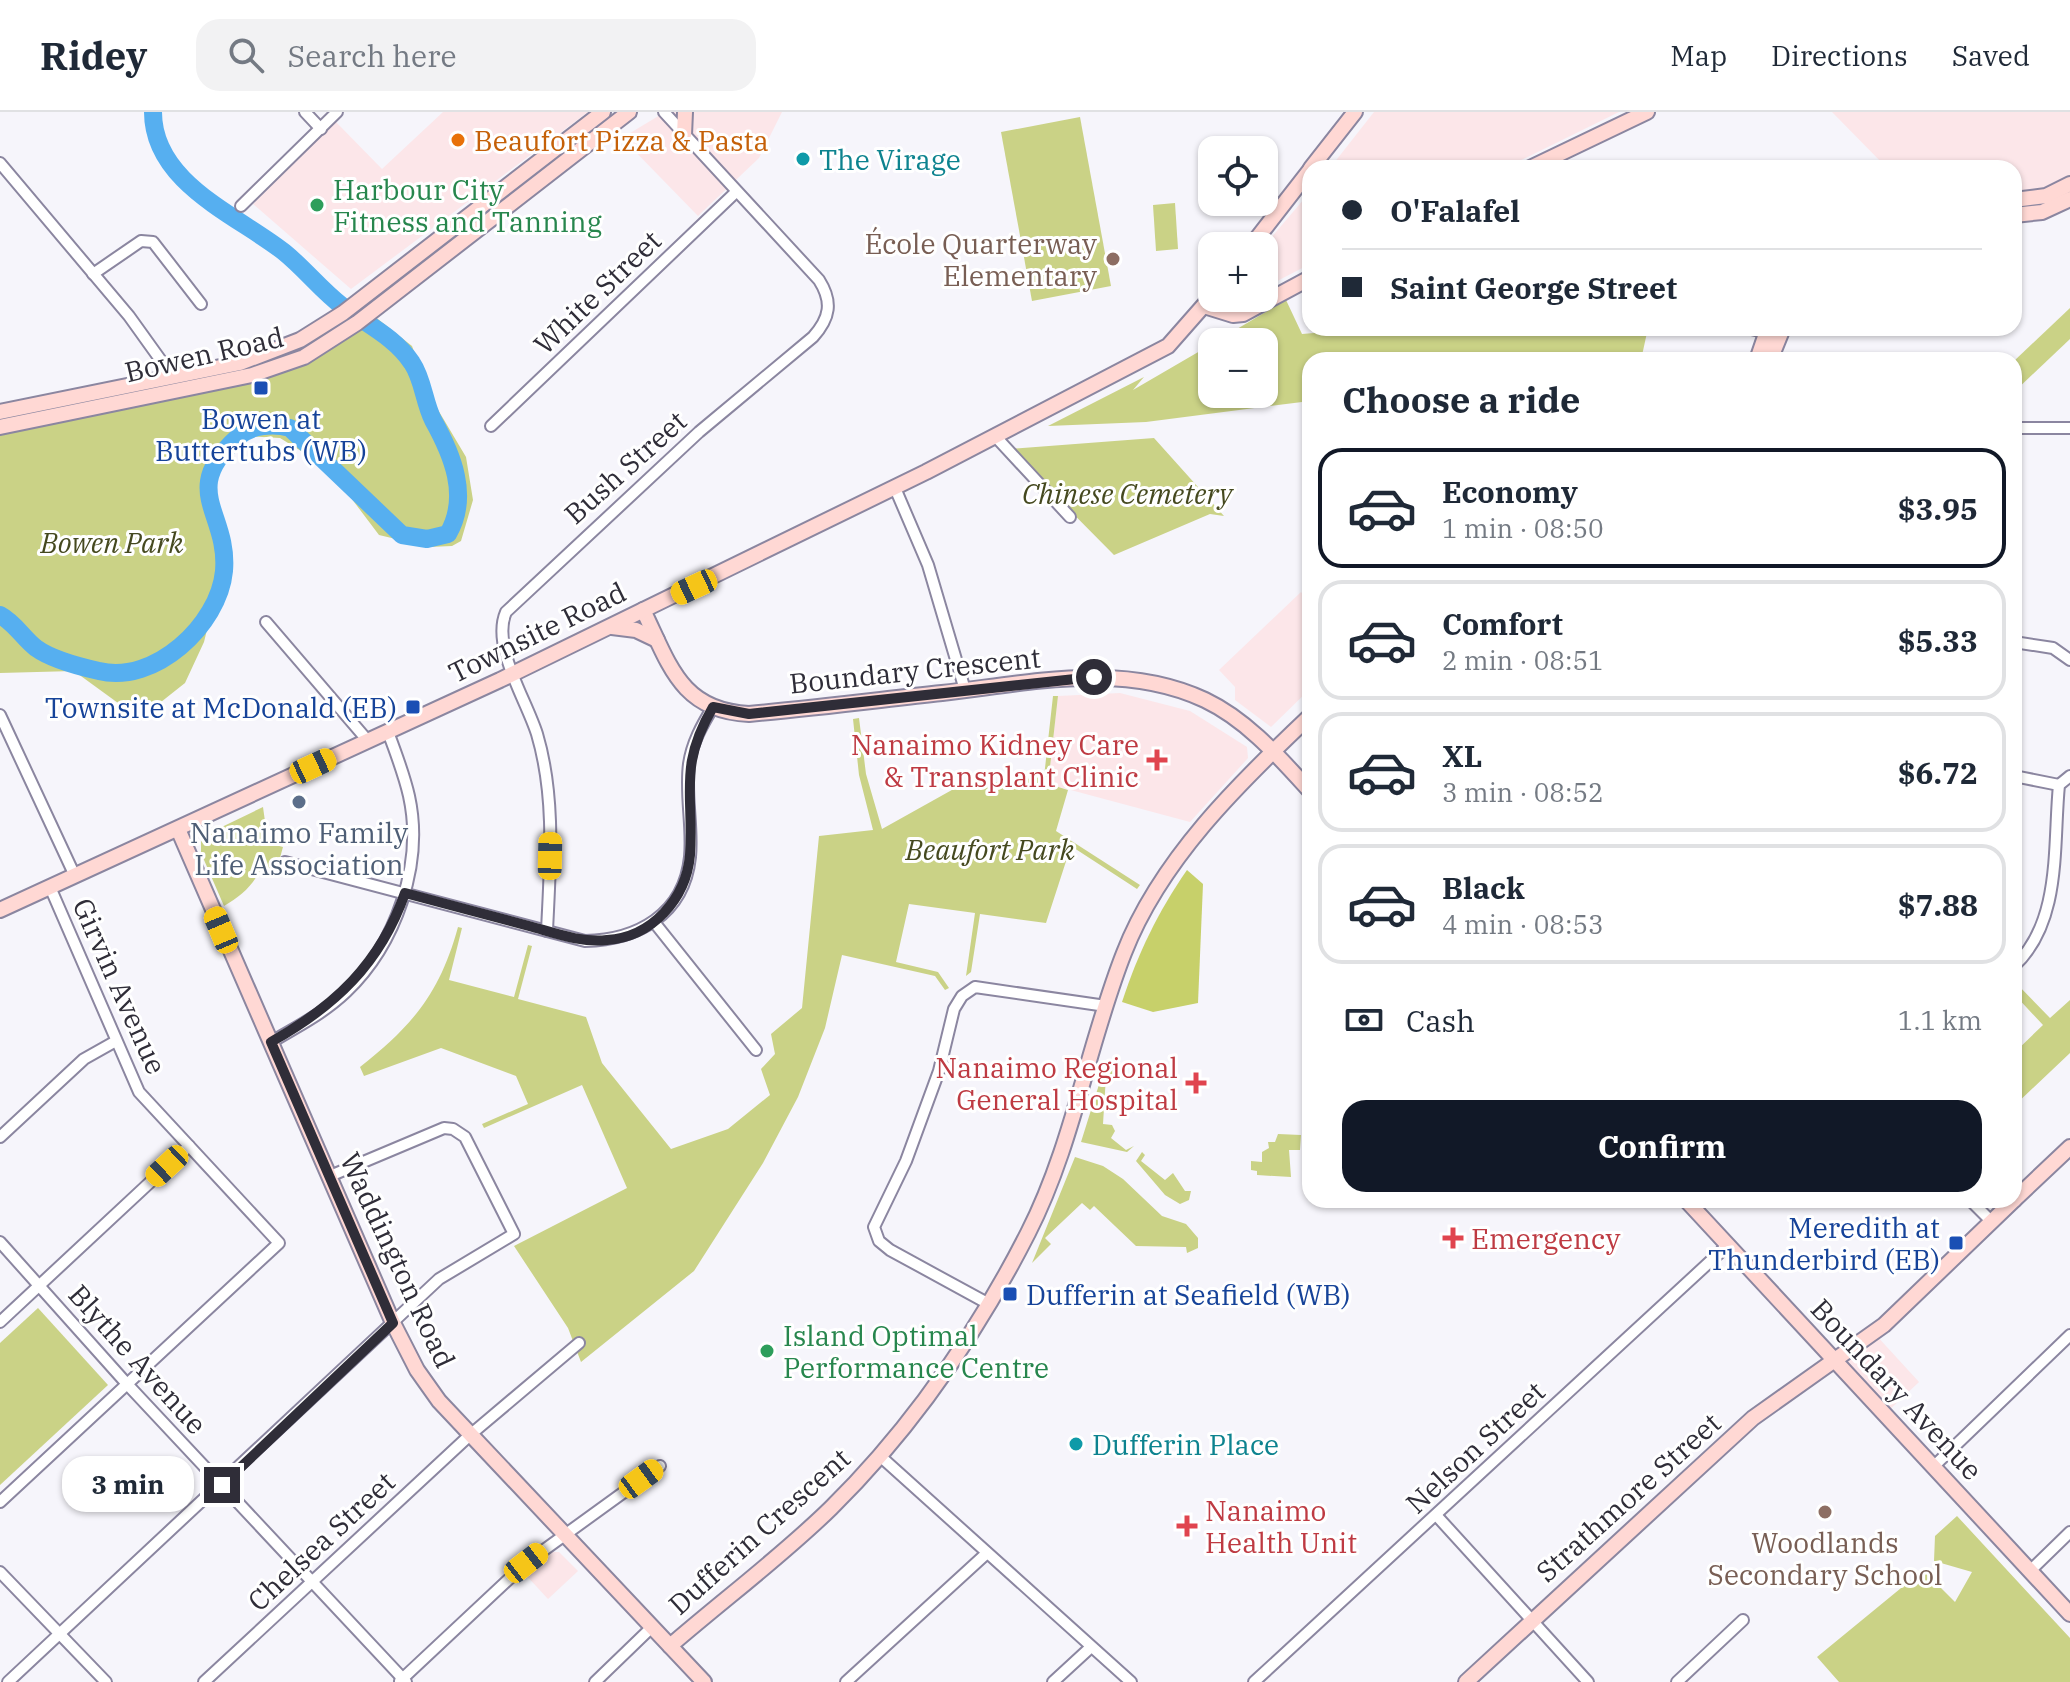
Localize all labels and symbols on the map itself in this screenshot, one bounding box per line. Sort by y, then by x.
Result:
place label: Beaufort Pizza & Pasta [474,122,769,159]
marker: Beaufort Pizza & Pasta [449,131,467,149]
place label: The Virage [819,141,961,178]
marker: The Virage [794,150,812,168]
place label: Harbour City Fitness and Tanning [333,171,602,240]
marker: Harbour City Fitness and Tanning [308,196,326,214]
street label: White Street [525,222,669,362]
place label: École Quarterway Elementary [864,225,1097,294]
marker: École Quarterway Elementary [1104,250,1122,268]
street label: Bowen Road [121,318,287,390]
marker: Bowen at Buttertubs (WB) [252,379,270,397]
place label: Bowen at Buttertubs (WB) [155,400,367,469]
street label: Bush Street [556,402,694,532]
park label: Chinese Cemetery [1022,475,1234,512]
park label: Bowen Park [40,524,184,561]
car [667,566,721,608]
street label: Townsite Road [442,573,632,691]
street label: Boundary Crescent [787,638,1043,702]
route start [1076,659,1112,695]
place label: Townsite at McDonald (EB) [45,689,397,726]
marker: Townsite at McDonald (EB) [404,698,422,716]
place label: Nanaimo Kidney Care & Transplant Clinic [851,726,1139,795]
car [286,745,340,787]
marker: Nanaimo Kidney Care & Transplant Clinic [1146,749,1168,771]
marker: Nanaimo Family Life Association [290,793,308,811]
place label: Nanaimo Family Life Association [190,814,408,883]
park label: Beaufort Park [904,831,1075,868]
car [538,832,562,880]
street label: Girvin Avenue [65,892,175,1080]
car [201,903,241,957]
place label: Nanaimo Regional General Hospital [935,1049,1178,1118]
marker: Nanaimo Regional General Hospital [1185,1072,1207,1094]
car [141,1141,193,1191]
street label: Waddington Road [332,1146,464,1374]
place label: Meredith at Thunderbird (EB) [1708,1209,1940,1278]
place label: Emergency [1471,1220,1620,1257]
marker: Emergency [1442,1227,1464,1249]
marker: Meredith at Thunderbird (EB) [1947,1234,1965,1252]
street label: Blythe Avenue [61,1276,215,1442]
place label: Dufferin at Seafield (WB) [1026,1276,1351,1313]
marker: Dufferin at Seafield (WB) [1001,1285,1019,1303]
street label: Boundary Avenue [1803,1290,1991,1488]
place label: Island Optimal Performance Centre [783,1317,1049,1386]
marker: Island Optimal Performance Centre [758,1342,776,1360]
street label: Nelson Street [1397,1373,1553,1521]
street label: Strathmore Street [1528,1404,1728,1590]
place label: Dufferin Place [1092,1426,1279,1463]
marker: Dufferin Place [1067,1435,1085,1453]
street label: Dufferin Crescent [660,1439,858,1623]
car [615,1455,667,1503]
callout: 3 min [62,1457,194,1513]
street label: Chelsea Street [239,1463,403,1619]
route end [204,1467,240,1503]
place label: Nanaimo Health Unit [1205,1492,1357,1561]
marker: Woodlands Secondary School [1816,1503,1834,1521]
marker: Nanaimo Health Unit [1176,1515,1198,1537]
place label: Woodlands Secondary School [1708,1524,1942,1593]
car [500,1539,552,1587]

